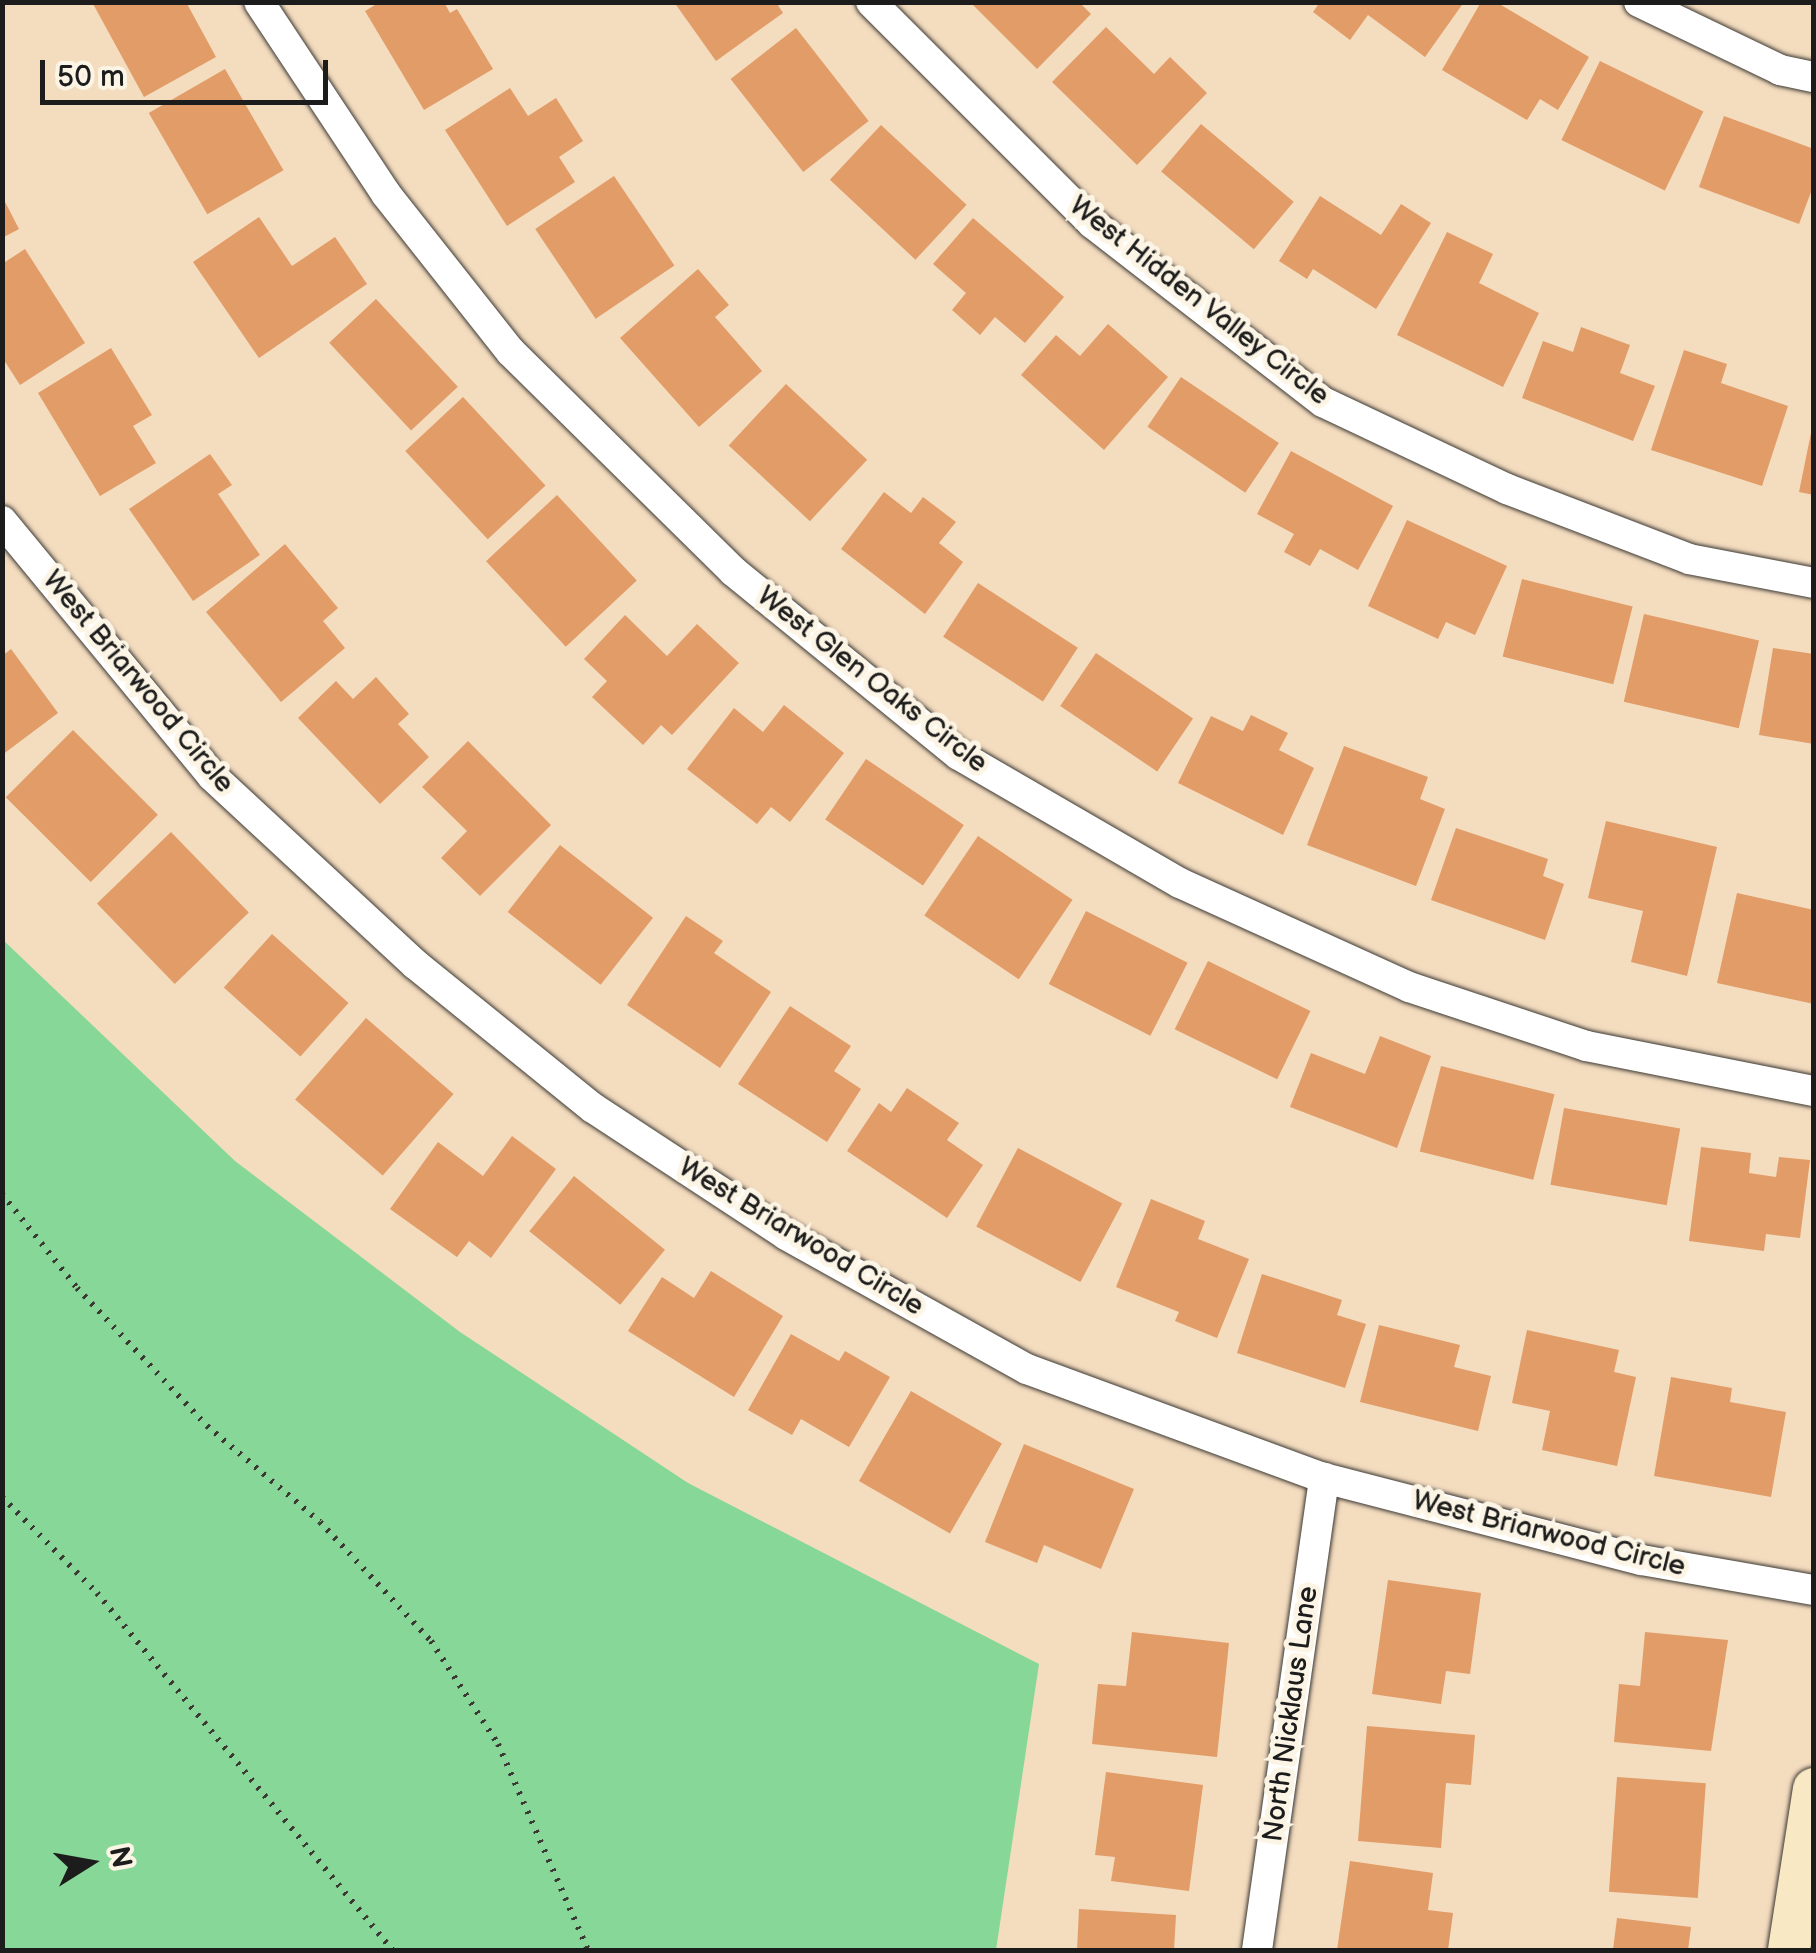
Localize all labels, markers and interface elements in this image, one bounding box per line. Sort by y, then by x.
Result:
scale bar [45,40,332,102]
text: 50 m [57,59,125,95]
street label: West Hidden Valley Circle [1061,188,1337,414]
street label: West Briarwood Circle [35,564,241,800]
street label: West Glen Oaks Circle [750,580,994,780]
street label: West Briarwood Circle [672,1151,930,1323]
street label: West Briarwood Circle [1409,1484,1689,1584]
street label: North Nicklaus Lane [1256,1584,1326,1844]
north arrow [40,1813,140,1913]
text: N [102,1844,138,1871]

